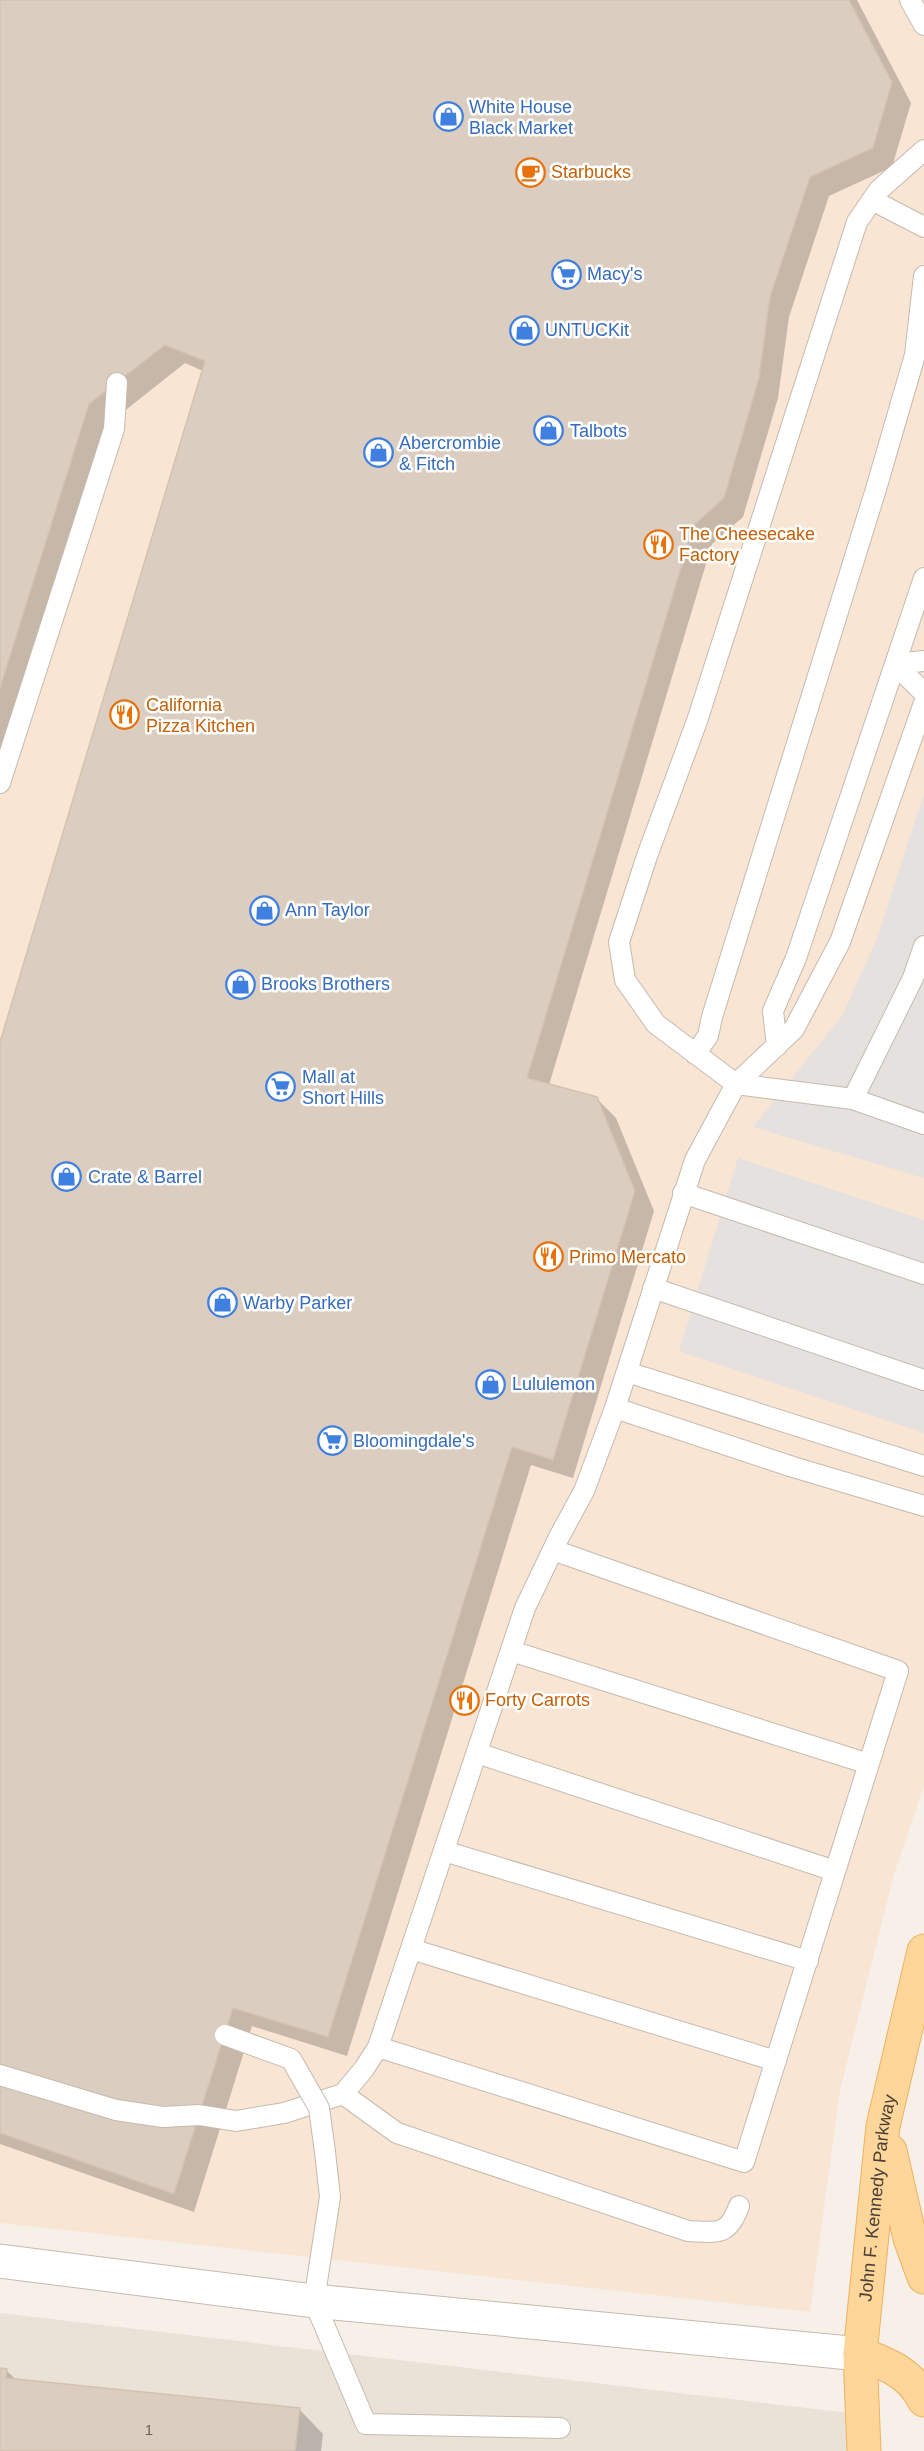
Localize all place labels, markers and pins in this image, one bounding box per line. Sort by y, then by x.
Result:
place label: White House Black Market [469,97,573,138]
shop icon: White House Black Market [432,101,464,133]
cafe icon: Starbucks [514,156,546,188]
place label: Starbucks [551,162,631,182]
supermarket icon: Macy's [550,258,582,290]
place label: Macy's [587,264,642,284]
shop icon: UNTUCKit [508,314,540,346]
place label: UNTUCKit [545,320,629,340]
shop icon: Talbots [533,415,565,447]
place label: Talbots [570,421,627,441]
place label: Abercrombie & Fitch [399,433,501,474]
shop icon: Abercrombie & Fitch [362,437,394,469]
place label: The Cheesecake Factory [679,524,815,565]
restaurant icon: The Cheesecake Factory [642,528,674,560]
place label: California Pizza Kitchen [146,695,255,736]
restaurant icon: California Pizza Kitchen [109,699,141,731]
shop icon: Ann Taylor [248,894,280,926]
place label: Ann Taylor [285,900,370,920]
shop icon: Brooks Brothers [224,968,256,1000]
place label: Brooks Brothers [261,974,390,994]
place label: Mall at Short Hills [302,1067,384,1108]
supermarket icon: Mall at Short Hills [265,1071,297,1103]
shop icon: Crate & Barrel [51,1161,83,1193]
place label: Crate & Barrel [88,1167,202,1187]
restaurant icon: Primo Mercato [532,1241,564,1273]
place label: Primo Mercato [569,1247,686,1267]
shop icon: Warby Parker [206,1287,238,1319]
place label: Warby Parker [243,1293,352,1313]
shop icon: Lululemon [475,1368,507,1400]
place label: Lululemon [512,1374,595,1394]
supermarket icon: Bloomingdale's [316,1425,348,1457]
place label: Bloomingdale's [353,1431,475,1451]
restaurant icon: Forty Carrots [448,1684,480,1716]
place label: Forty Carrots [485,1690,590,1710]

